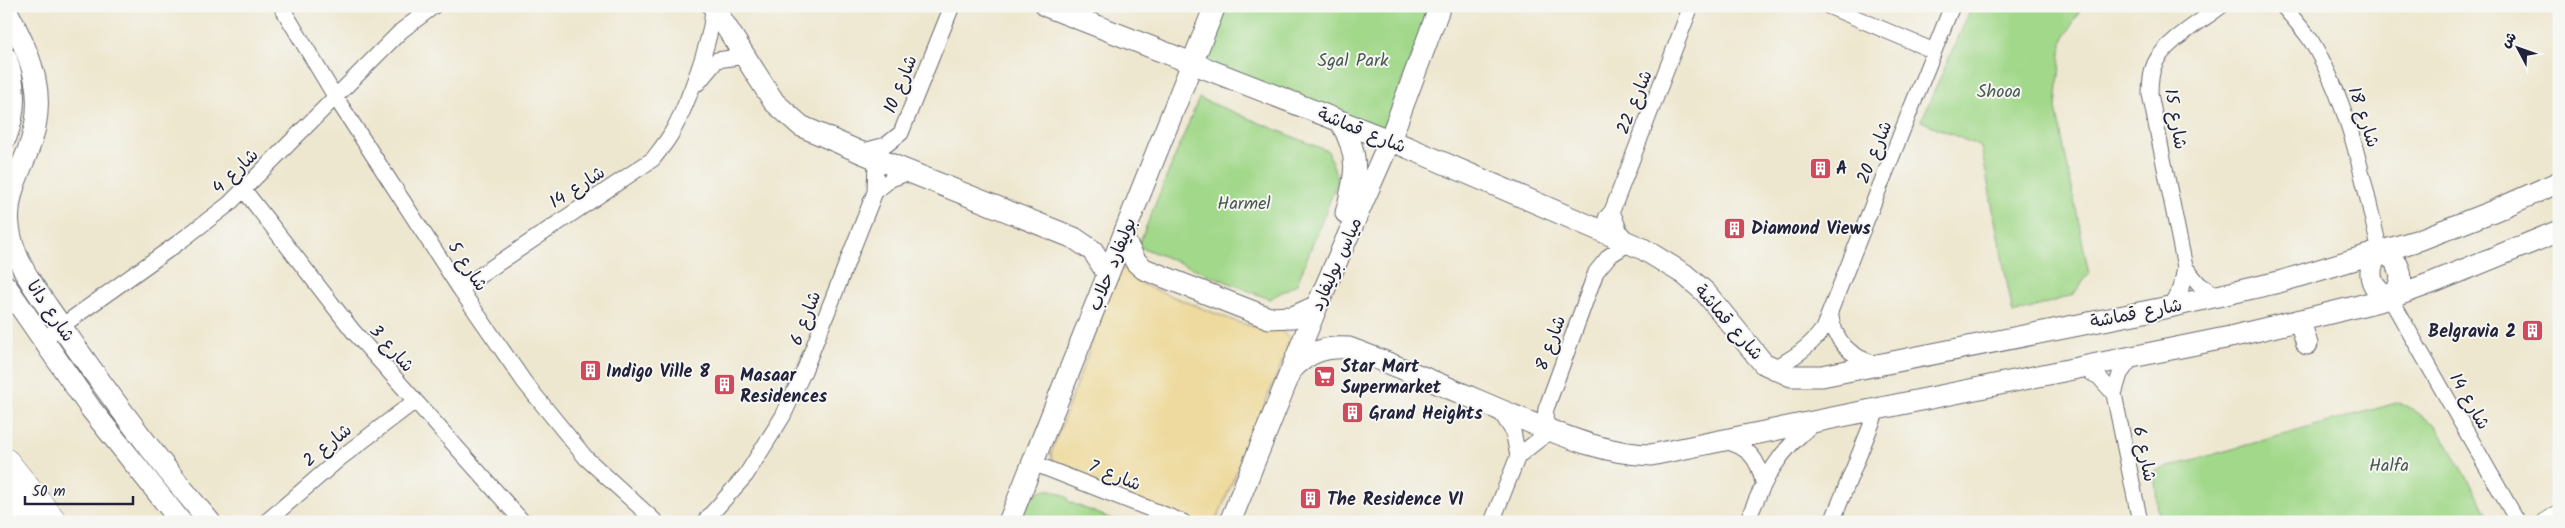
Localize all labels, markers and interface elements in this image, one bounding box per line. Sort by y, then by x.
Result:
north arrow [2492,22,2542,72]
text: ش [2496,27,2522,53]
park label: Sgal Park [1318,47,1389,76]
street label: شارع 10 [877,51,926,118]
street label: شارع 22 [1609,66,1661,139]
park label: Shooa [1977,78,2021,107]
street label: شارع 18 [2339,83,2386,152]
street label: شارع 15 [2155,86,2194,152]
street label: شارع قماشة [1313,100,1410,162]
street label: شارع 20 [1850,117,1901,188]
street label: شارع 4 [206,142,266,202]
place label: A [1836,155,1847,184]
building icon: A [1808,156,1832,180]
street label: شارع 14 [544,159,612,217]
park label: Harmel [1217,190,1271,219]
street label: بوليفارد حلاب [1082,213,1145,316]
street label: مياس بوليفارد [1304,213,1371,316]
place label: Diamond Views [1751,215,1871,244]
building icon: Diamond Views [1723,216,1747,240]
street label: شارع 5 [439,236,494,298]
street label: شارع دانا [18,275,81,349]
street label: شارع قماشة [1686,278,1769,368]
street label: شارع 6 [783,287,830,350]
street label: شارع قماشة [2088,291,2185,338]
street label: شارع 8 [1528,312,1575,375]
street label: شارع 3 [361,318,421,380]
place label: Belgravia 2 [2428,318,2516,347]
building icon: Belgravia 2 [2520,319,2544,343]
place label: Star Mart Supermarket [1341,353,1442,403]
place label: Indigo Ville 8 [606,358,710,387]
building icon: Indigo Ville 8 [578,359,602,383]
place label: Masaar Residences [740,362,828,412]
supermarket icon: Star Mart Supermarket [1313,364,1337,388]
street label: شارع 14 [2441,368,2497,436]
building icon: Masaar Residences [712,373,736,397]
place label: Grand Heights [1369,400,1483,429]
building icon: Grand Heights [1341,401,1365,425]
street label: شارع 2 [297,417,359,475]
street label: شارع 6 [2124,424,2164,485]
park label: Halfa [2369,452,2409,481]
street label: شارع 7 [1084,453,1145,500]
scale bar [25,473,132,505]
text: 50 m [32,480,66,504]
place label: The Residence VI [1327,486,1464,515]
building icon: The Residence VI [1299,487,1323,511]

